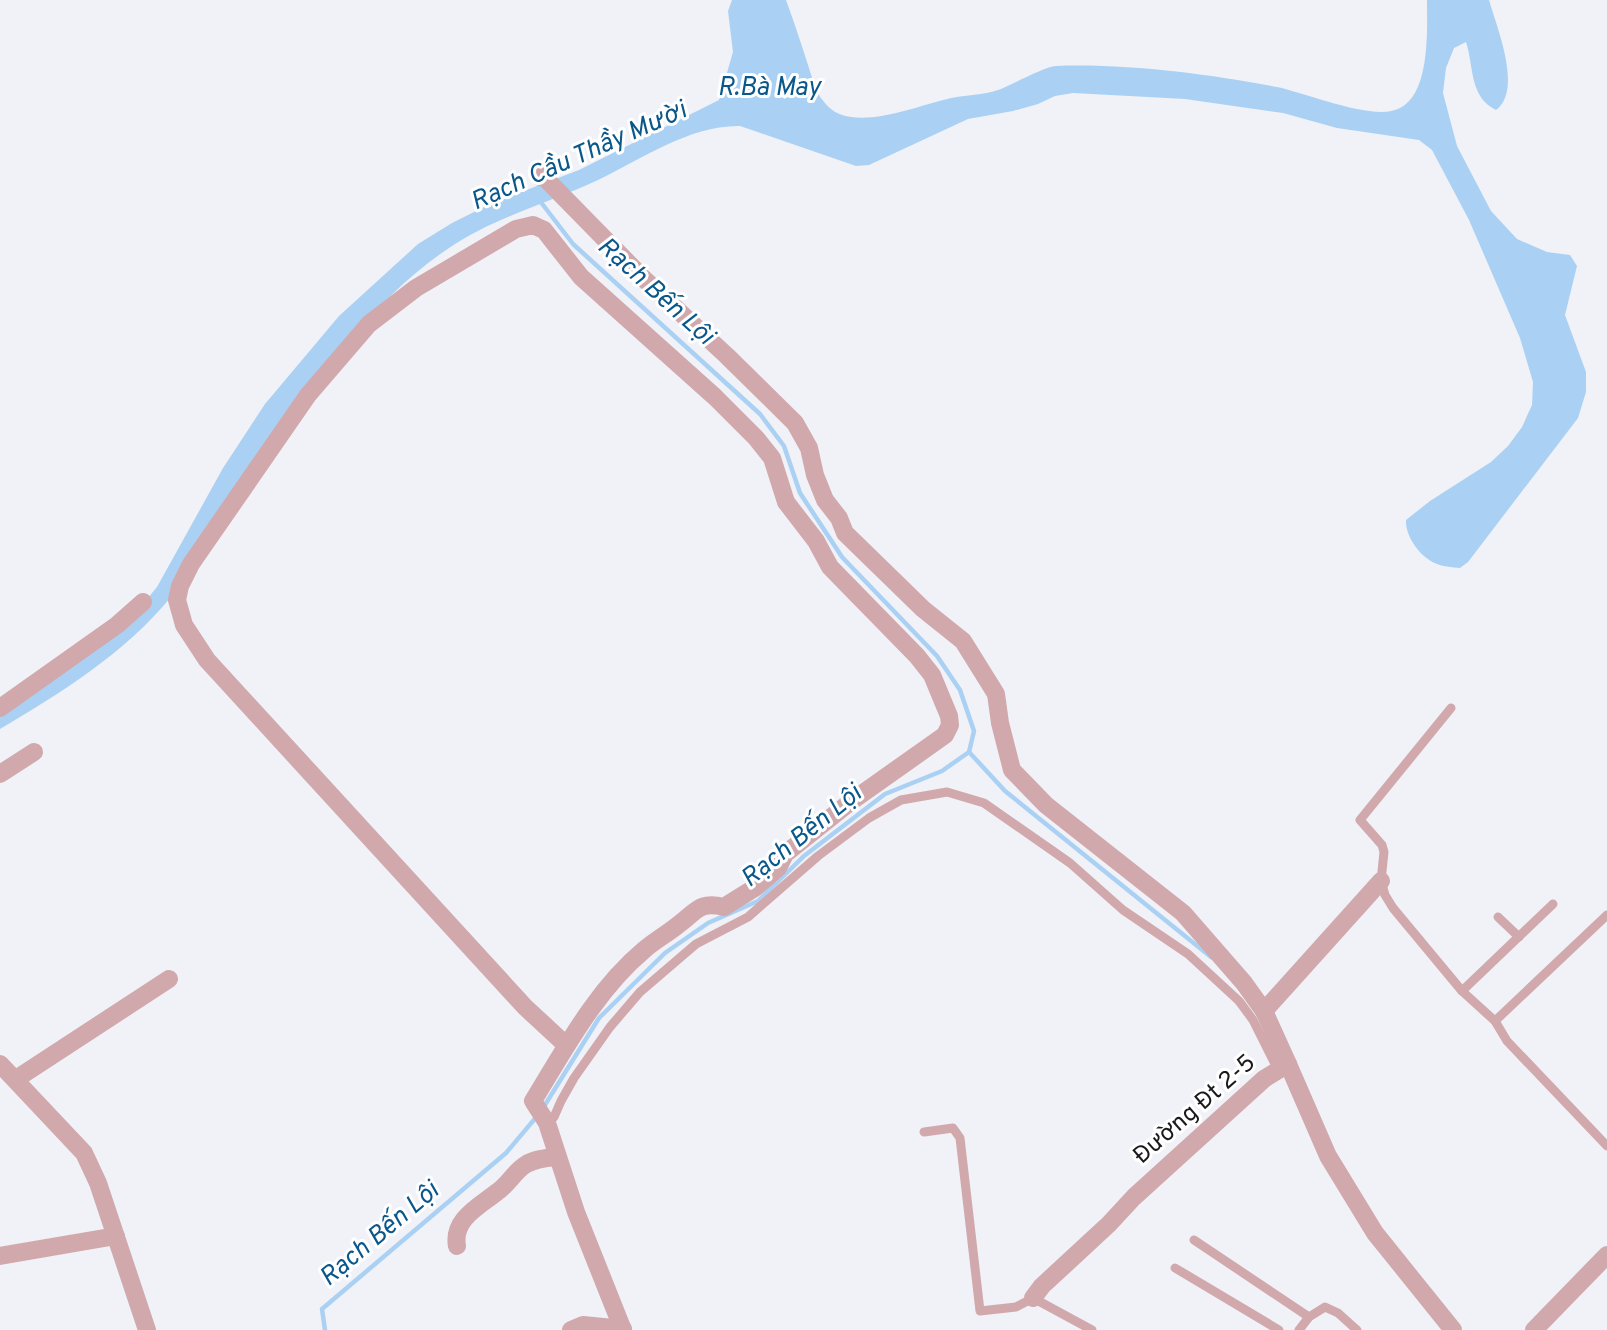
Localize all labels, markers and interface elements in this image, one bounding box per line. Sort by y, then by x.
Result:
water label: R.Bà May [717,72,822,105]
water label: Rạch Cầu Thầy Mười [465,93,694,219]
water label: Rạch Bến Lội [590,230,722,354]
water label: Rạch Bến Lội [734,776,870,896]
street label: Đường Đt 2-5 [1128,1049,1262,1171]
water label: Rạch Bến Lội [313,1174,448,1295]

